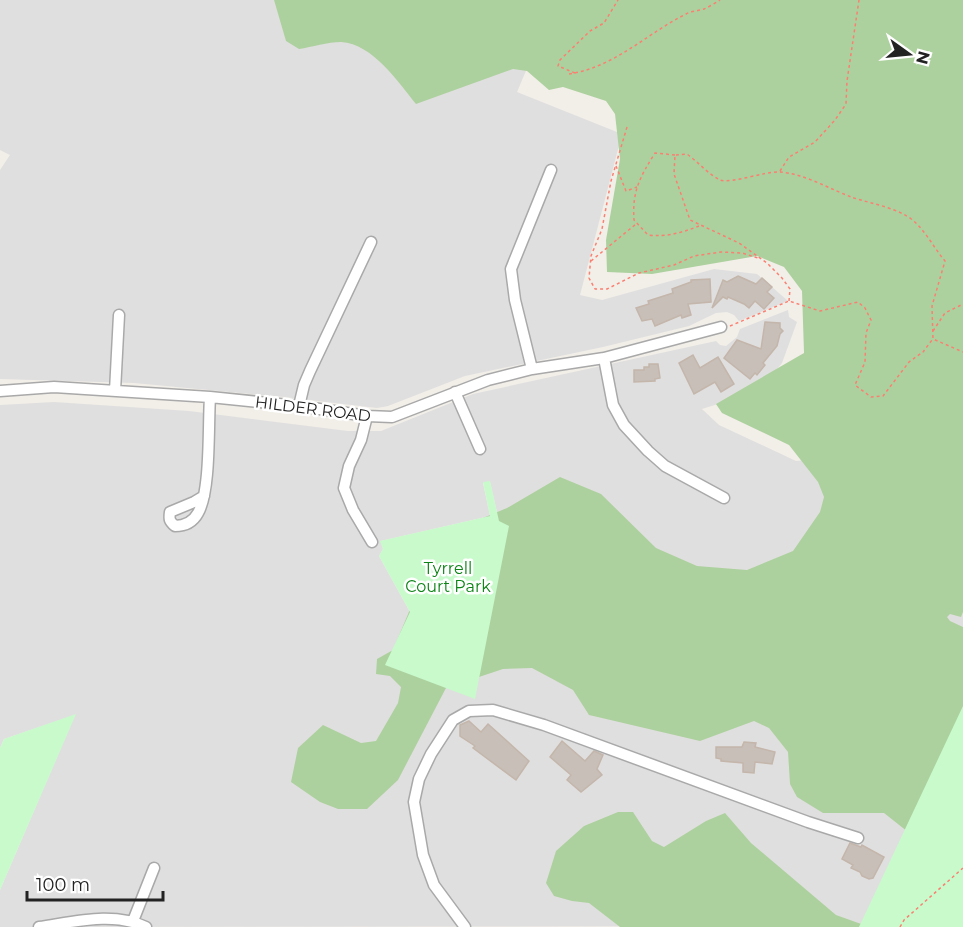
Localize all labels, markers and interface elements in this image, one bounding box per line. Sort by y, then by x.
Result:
north arrow [879,24,939,84]
text: N [912,49,934,66]
street label: HILDER ROAD [254,392,372,426]
park label: Tyrrell Court Park [405,559,491,596]
scale bar [27,864,164,902]
text: 100 m [36,874,90,896]

